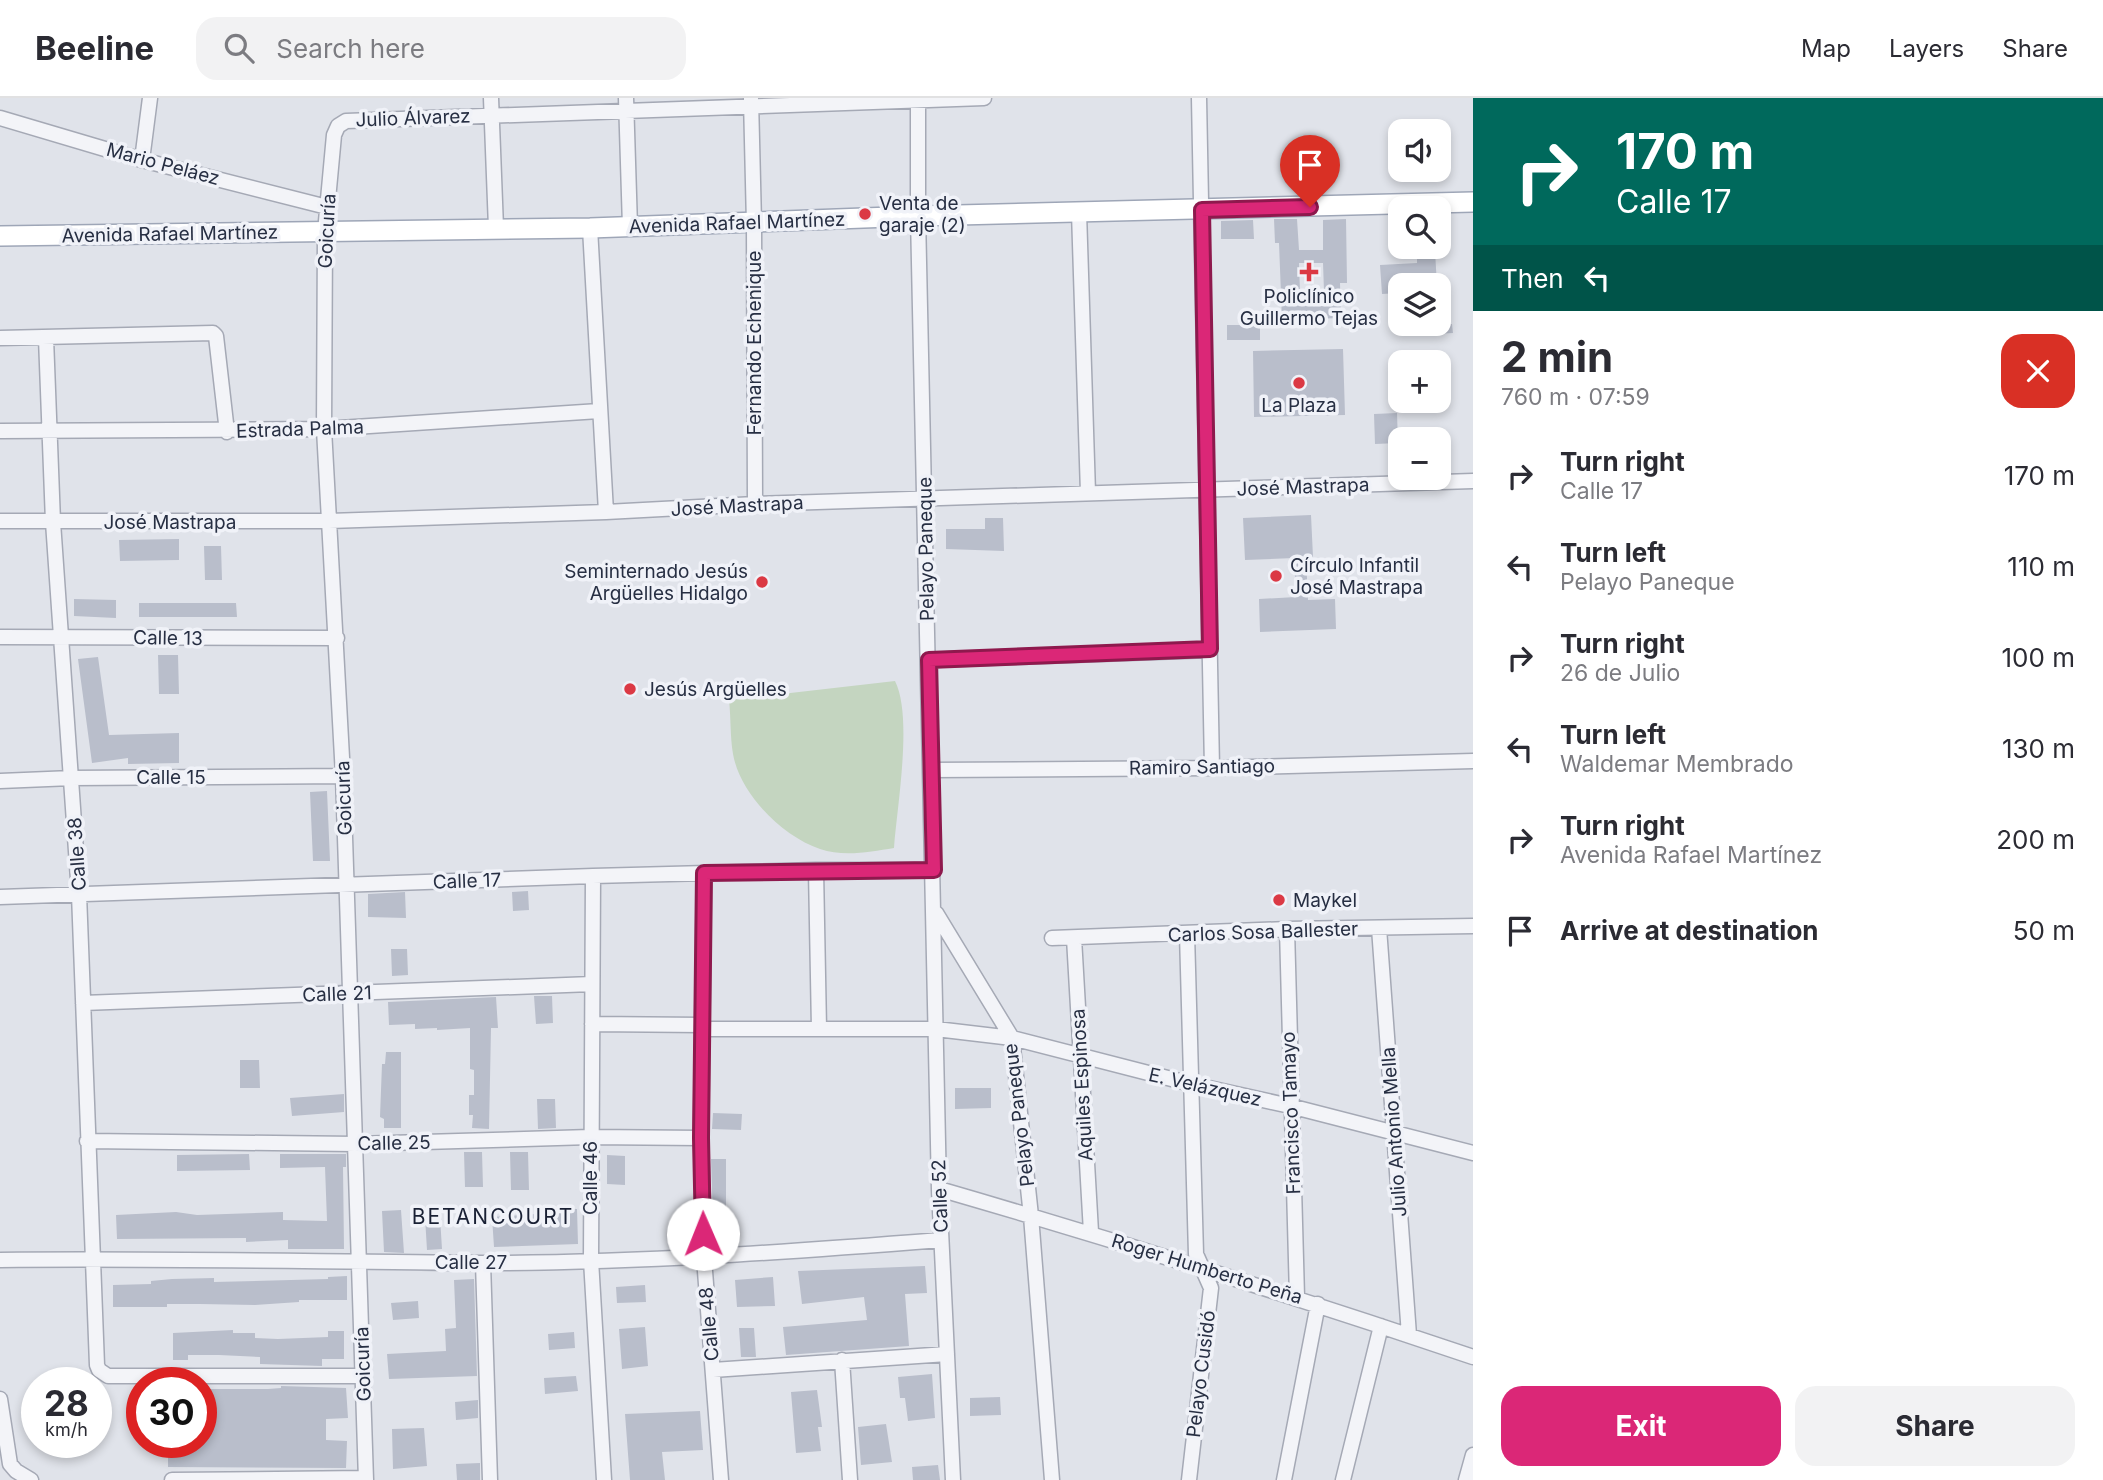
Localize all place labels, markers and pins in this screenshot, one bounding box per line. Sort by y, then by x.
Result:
pin [1280,135,1340,207]
place label: Venta de garaje (2) [879,192,966,237]
marker: Venta de garaje (2) [857,206,873,222]
marker: Policlínico Guillermo Tejas [1299,262,1319,282]
place label: Policlínico Guillermo Tejas [1240,285,1378,330]
marker: La Plaza [1291,375,1307,391]
place label: La Plaza [1261,394,1337,417]
place label: Círculo Infantil José Mastrapa [1290,554,1423,599]
place label: Seminternado Jesús Argüelles Hidalgo [564,560,748,605]
marker: Círculo Infantil José Mastrapa [1268,568,1284,584]
marker: Seminternado Jesús Argüelles Hidalgo [754,574,770,590]
place label: Jesús Argüelles [644,678,787,701]
marker: Jesús Argüelles [622,681,638,697]
place label: Maykel [1293,889,1357,912]
marker: Maykel [1271,892,1287,908]

